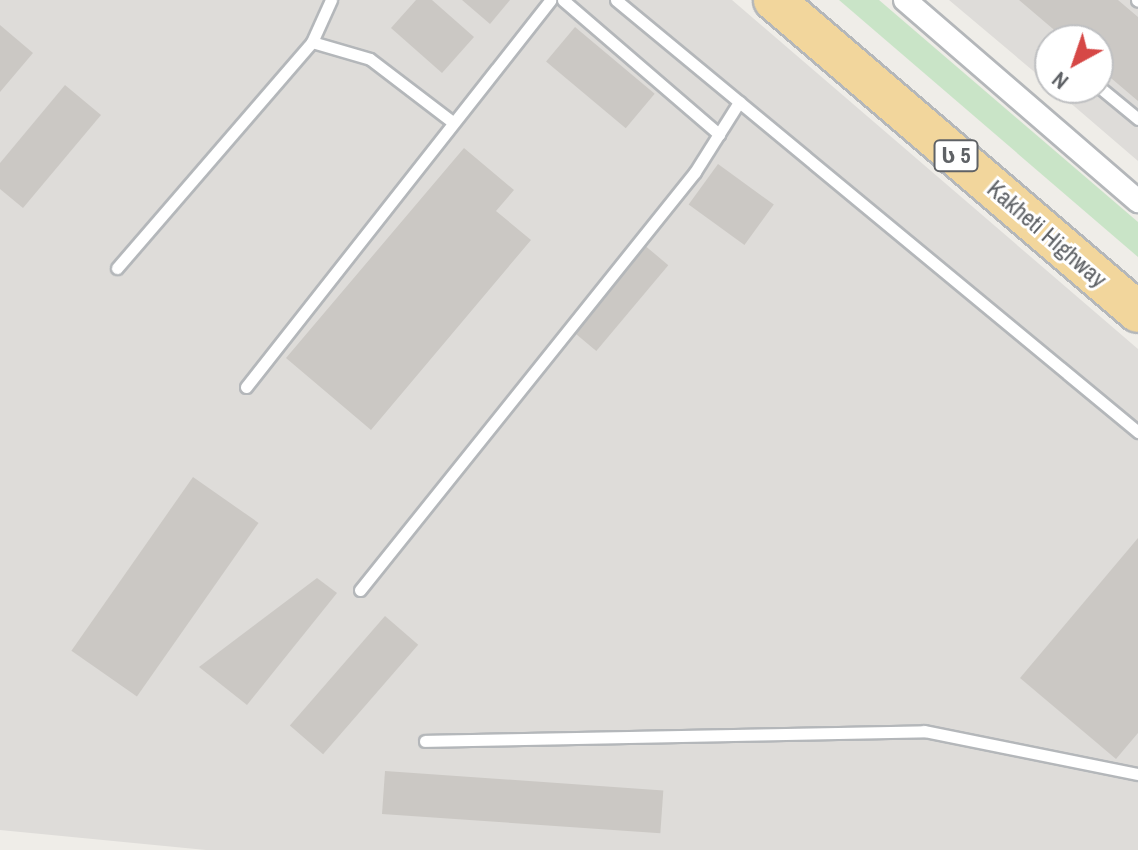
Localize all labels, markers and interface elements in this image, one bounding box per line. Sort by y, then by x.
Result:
north arrow [1034,24,1114,104]
text: N [1045,65,1074,97]
road number: ს 5 [932,138,980,174]
street label: Kakheti Highway [981,174,1113,294]

